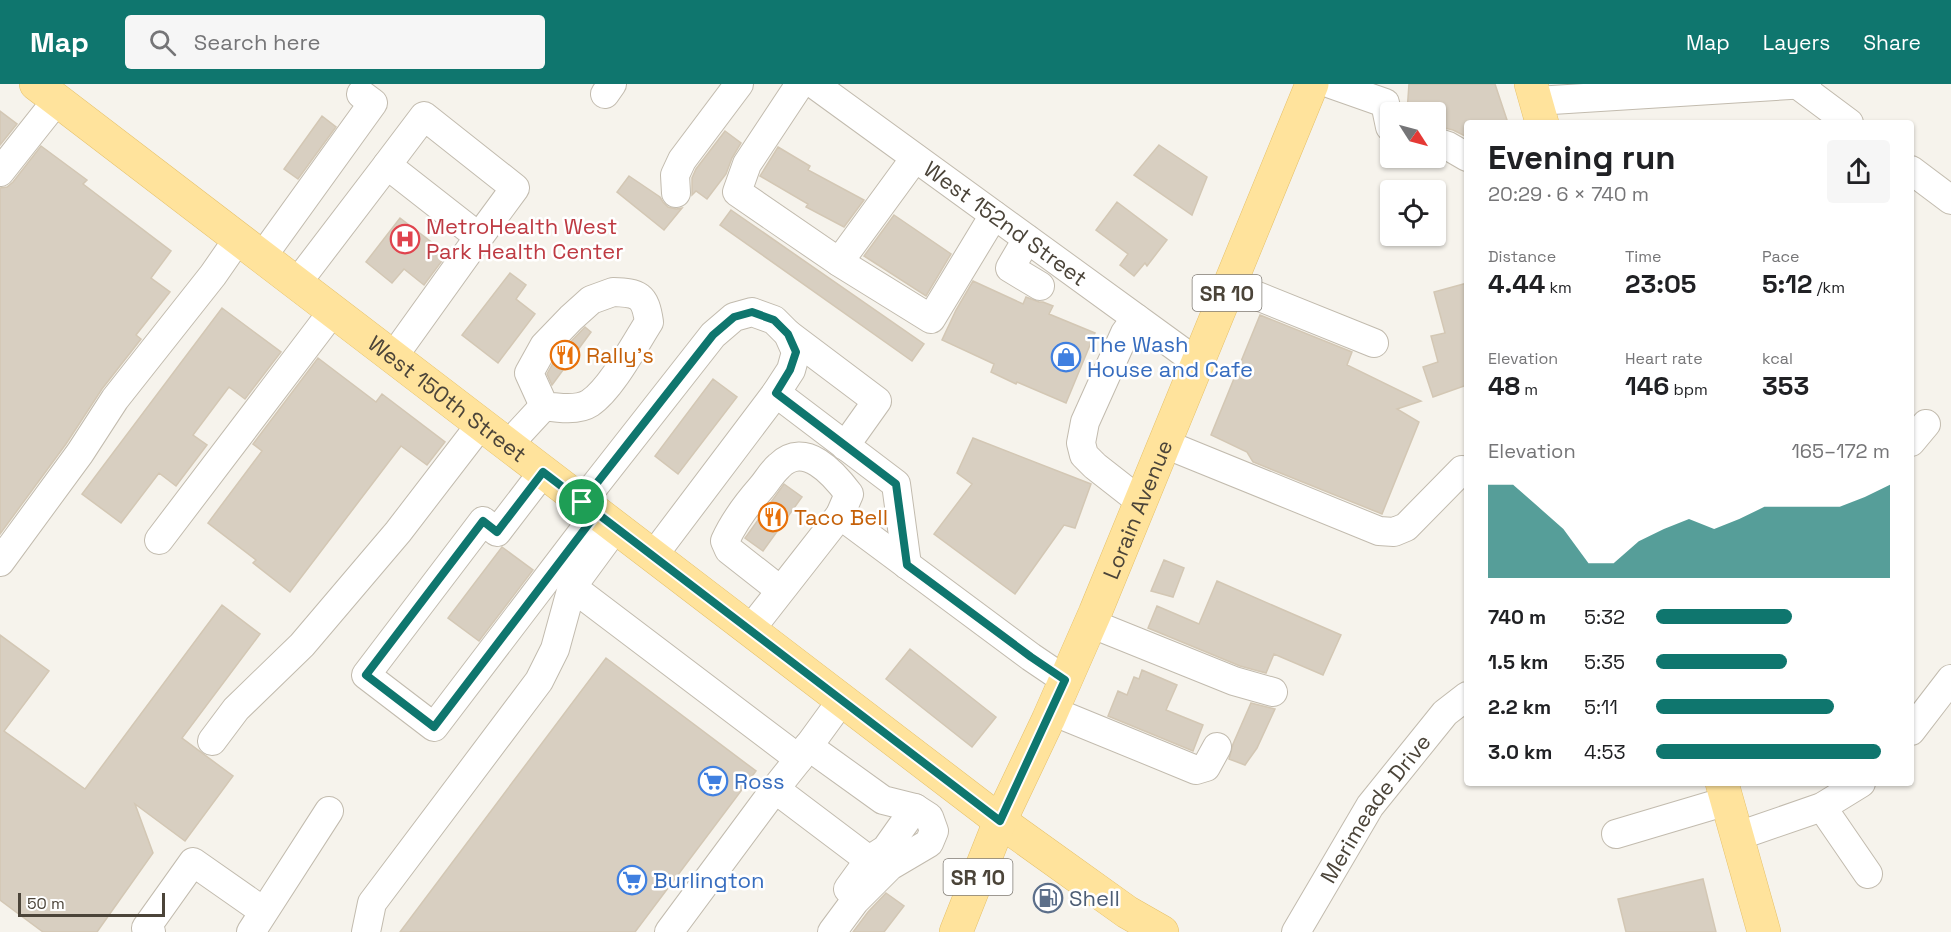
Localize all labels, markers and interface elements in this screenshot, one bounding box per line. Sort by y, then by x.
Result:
search box [125,15,545,69]
text: Map [30,24,89,60]
icon: search [146,26,179,59]
text: Search here [194,28,321,56]
text: Map [1686,29,1730,56]
text: Layers [1763,29,1830,56]
text: Share [1863,29,1921,56]
north arrow [1380,102,1446,168]
map controls [1380,102,1446,246]
text: Evening run [1488,137,1676,179]
button: share [1827,140,1890,203]
street label: West 152nd Street [919,155,1093,292]
button: locate [1380,180,1446,246]
text: 20:29 · 6 × 740 m [1488,181,1649,207]
place label: MetroHealth West Park Health Center [426,212,624,265]
hospital icon: MetroHealth West Park Health Center [389,223,421,255]
text: Distance [1488,246,1556,267]
text: Time [1625,246,1661,267]
text: Pace [1762,246,1799,267]
text: 4.44 [1488,267,1545,301]
text: 23:05 [1625,267,1696,301]
text: 5:12 [1762,267,1813,301]
road number: SR 10 [1192,275,1262,311]
text: km [1545,277,1572,298]
text: /km [1813,277,1845,298]
street label: West 150th Street [363,329,532,468]
place label: The Wash House and Cafe [1087,330,1253,383]
restaurant icon: Rally's [549,339,581,371]
place label: Rally's [586,341,654,369]
shop icon: The Wash House and Cafe [1050,341,1082,373]
text: Elevation [1488,348,1558,369]
text: Heart rate [1625,348,1703,369]
text: kcal [1762,348,1793,369]
text: 48 [1488,369,1520,403]
text: 146 [1625,369,1669,403]
text: 353 [1762,369,1809,403]
text: m [1520,379,1538,400]
text: bpm [1669,379,1708,400]
street label: Lorain Avenue [1096,436,1179,583]
text: Elevation [1488,438,1576,464]
text: 165–172 m [1791,438,1890,464]
pin [556,476,607,527]
icon: arrive [565,485,598,518]
restaurant icon: Taco Bell [757,501,789,533]
place label: Taco Bell [794,503,888,531]
text: 740 m [1488,604,1546,630]
text: 5:32 [1584,604,1625,630]
text: 1.5 km [1488,649,1548,675]
text: 5:35 [1584,649,1625,675]
text: 2.2 km [1488,694,1551,720]
text: 5:11 [1584,694,1618,720]
street label: Merimeade Drive [1314,728,1437,888]
text: 3.0 km [1488,739,1552,765]
text: 4:53 [1584,739,1626,765]
supermarket icon: Ross [697,765,729,797]
place label: Ross [734,767,785,795]
road number: SR 10 [944,859,1012,895]
supermarket icon: Burlington [616,864,648,896]
place label: Burlington [653,866,765,894]
fuel station icon: Shell [1032,882,1064,914]
place label: Shell [1069,884,1120,912]
scale bar [18,890,165,918]
text: 50 m [27,893,65,914]

